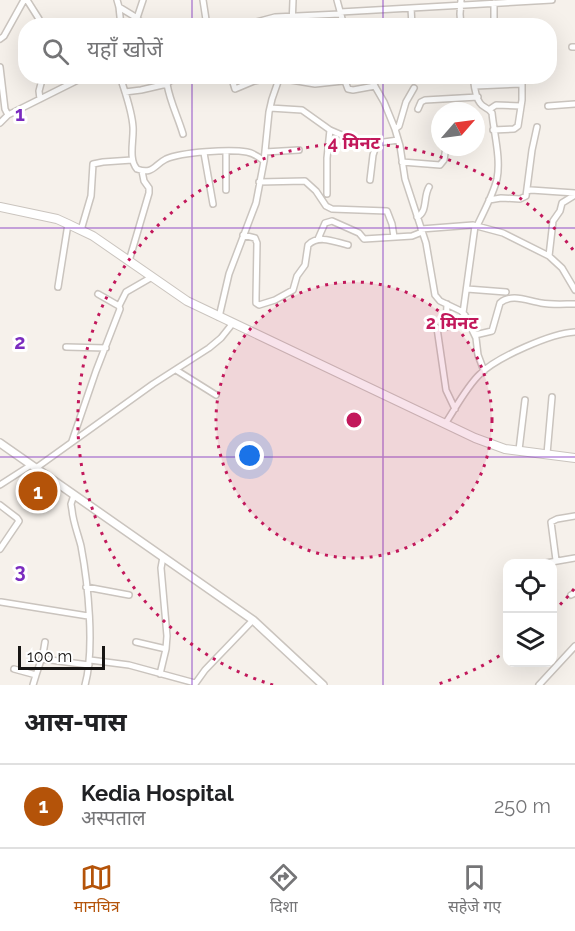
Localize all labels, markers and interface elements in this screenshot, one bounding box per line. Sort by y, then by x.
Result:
search box [18,18,557,84]
icon: search [39,35,72,68]
text: यहाँ खोजें [87,36,163,62]
text: 1 [15,102,25,126]
north arrow [431,102,485,156]
text: 4 मिनट [328,132,381,153]
text: 2 मिनट [426,312,478,333]
text: 2 [14,330,26,354]
centre of rings [344,410,364,430]
your location [235,441,264,470]
pin: 1 [18,468,57,514]
text: 3 [14,559,26,583]
map controls [503,559,557,667]
button: locate [503,559,557,613]
button: layers [503,613,557,667]
scale bar [18,643,105,670]
text: 100 m [27,647,72,666]
text: आस-पास [24,707,127,737]
text: Kedia Hospital [81,780,234,806]
text: 1 [39,794,48,818]
text: 250 m [494,794,551,818]
text: अस्पताल [81,806,146,830]
tab: मानचित्र [74,861,120,919]
tab: दिशा [267,861,300,919]
tab: सहेजे गए [448,861,501,919]

